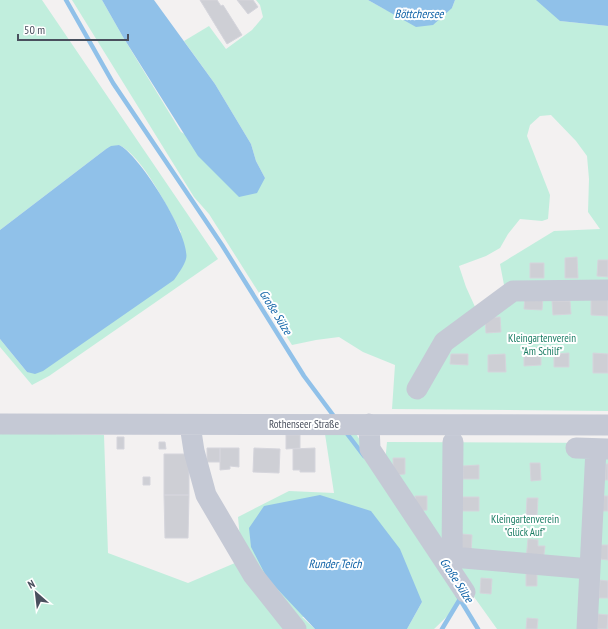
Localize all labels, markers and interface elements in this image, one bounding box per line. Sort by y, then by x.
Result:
water label: Böttchersee [394,6,445,21]
scale bar [18,16,128,42]
text: 50 m [24,22,45,37]
water label: Große Sülze [256,287,296,338]
park label: Kleingartenverein "Am Schilf" [508,331,576,358]
street label: Rothenseer Straße [269,417,339,431]
park label: Kleingartenverein "Glück Auf" [491,512,559,539]
water label: Große Sülze [437,555,477,606]
water label: Runder Teich [308,556,362,571]
north arrow [16,573,56,613]
text: N [25,577,37,592]

